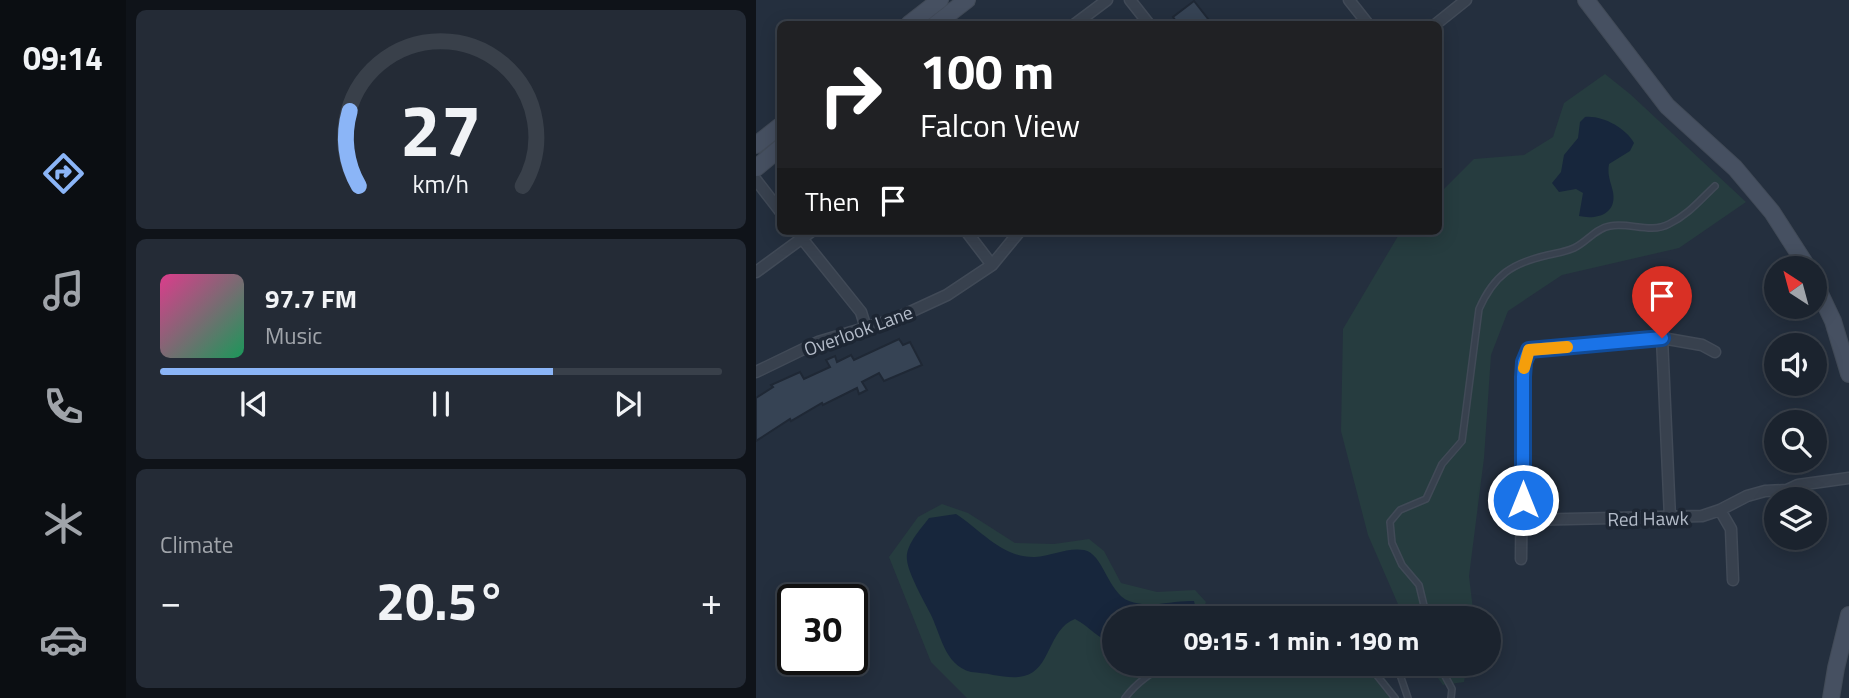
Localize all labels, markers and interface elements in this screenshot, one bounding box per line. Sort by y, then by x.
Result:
text: 100 m [920,33,1054,108]
text: 09:14 [23,34,103,82]
icon: right [805,49,896,140]
text: 27 [400,74,482,184]
text: Falcon View [920,101,1080,149]
icon: directions [39,149,88,198]
text: km/h [413,164,469,202]
text: Then [805,182,860,221]
icon: arrive [874,182,912,220]
north arrow [1764,256,1827,318]
map controls [1764,256,1827,550]
icon: music [39,266,88,315]
pin [1632,266,1692,338]
icon: arrive [1643,277,1681,315]
text: 97.7 FM [265,279,357,318]
street label: Overlook Lane [800,297,916,363]
text: Music [265,318,322,353]
button: sound [1764,333,1827,396]
icon: phone [39,382,88,431]
icon: previous [235,385,273,423]
icon: pause [422,385,460,423]
icon: next [609,385,647,423]
button: search [1764,410,1827,473]
position arrow [1486,463,1560,537]
button: layers [1764,487,1827,550]
icon: climate [39,499,88,548]
street label: Red Hawk [1607,503,1689,533]
text: Climate [160,527,233,562]
text: 20.5° [376,561,506,640]
text: − [160,572,181,630]
text: + [701,572,722,630]
speed limit sign: 30 [777,584,868,675]
icon: car [39,615,88,664]
text: 09:15 · 1 min · 190 m [1184,621,1419,660]

